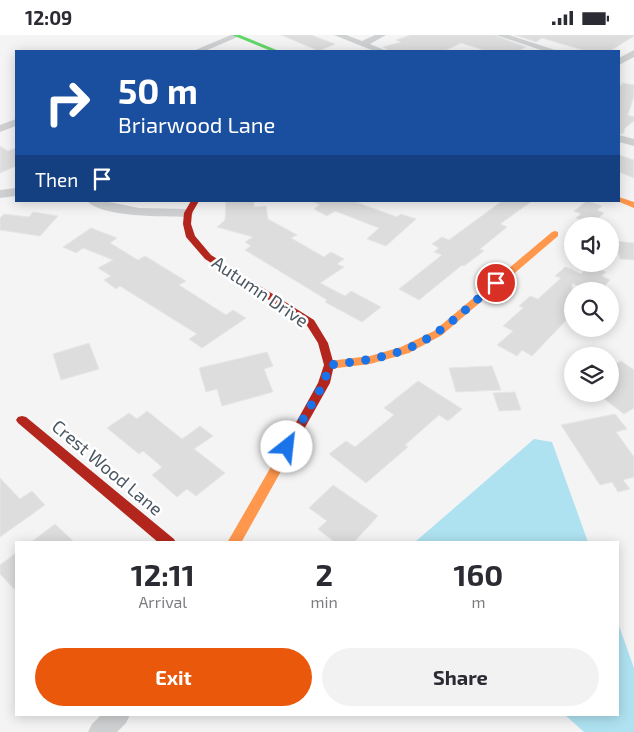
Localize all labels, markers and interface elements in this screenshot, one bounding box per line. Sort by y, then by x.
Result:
text: 12:09 [25,6,72,29]
text: 50 m [118,69,198,111]
icon: right [35,70,100,135]
text: Briarwood Lane [118,111,275,137]
icon: arrive [88,165,116,193]
text: Then [35,168,78,191]
map controls [564,217,619,402]
button: sound [564,217,619,272]
street label: Autumn Drive [208,251,313,331]
pin [475,262,517,304]
icon: arrive [482,269,510,297]
button: search [564,282,619,337]
button: layers [564,347,619,402]
street label: Crest Wood Lane [48,415,167,520]
position arrow [260,420,312,472]
text: 12:11 [131,556,195,592]
text: 2 [315,556,333,592]
text: 160 [454,556,503,592]
text: Arrival [138,592,187,611]
text: min [311,592,338,611]
text: m [471,592,485,611]
button: Exit [35,648,312,706]
button: Share [322,648,599,706]

